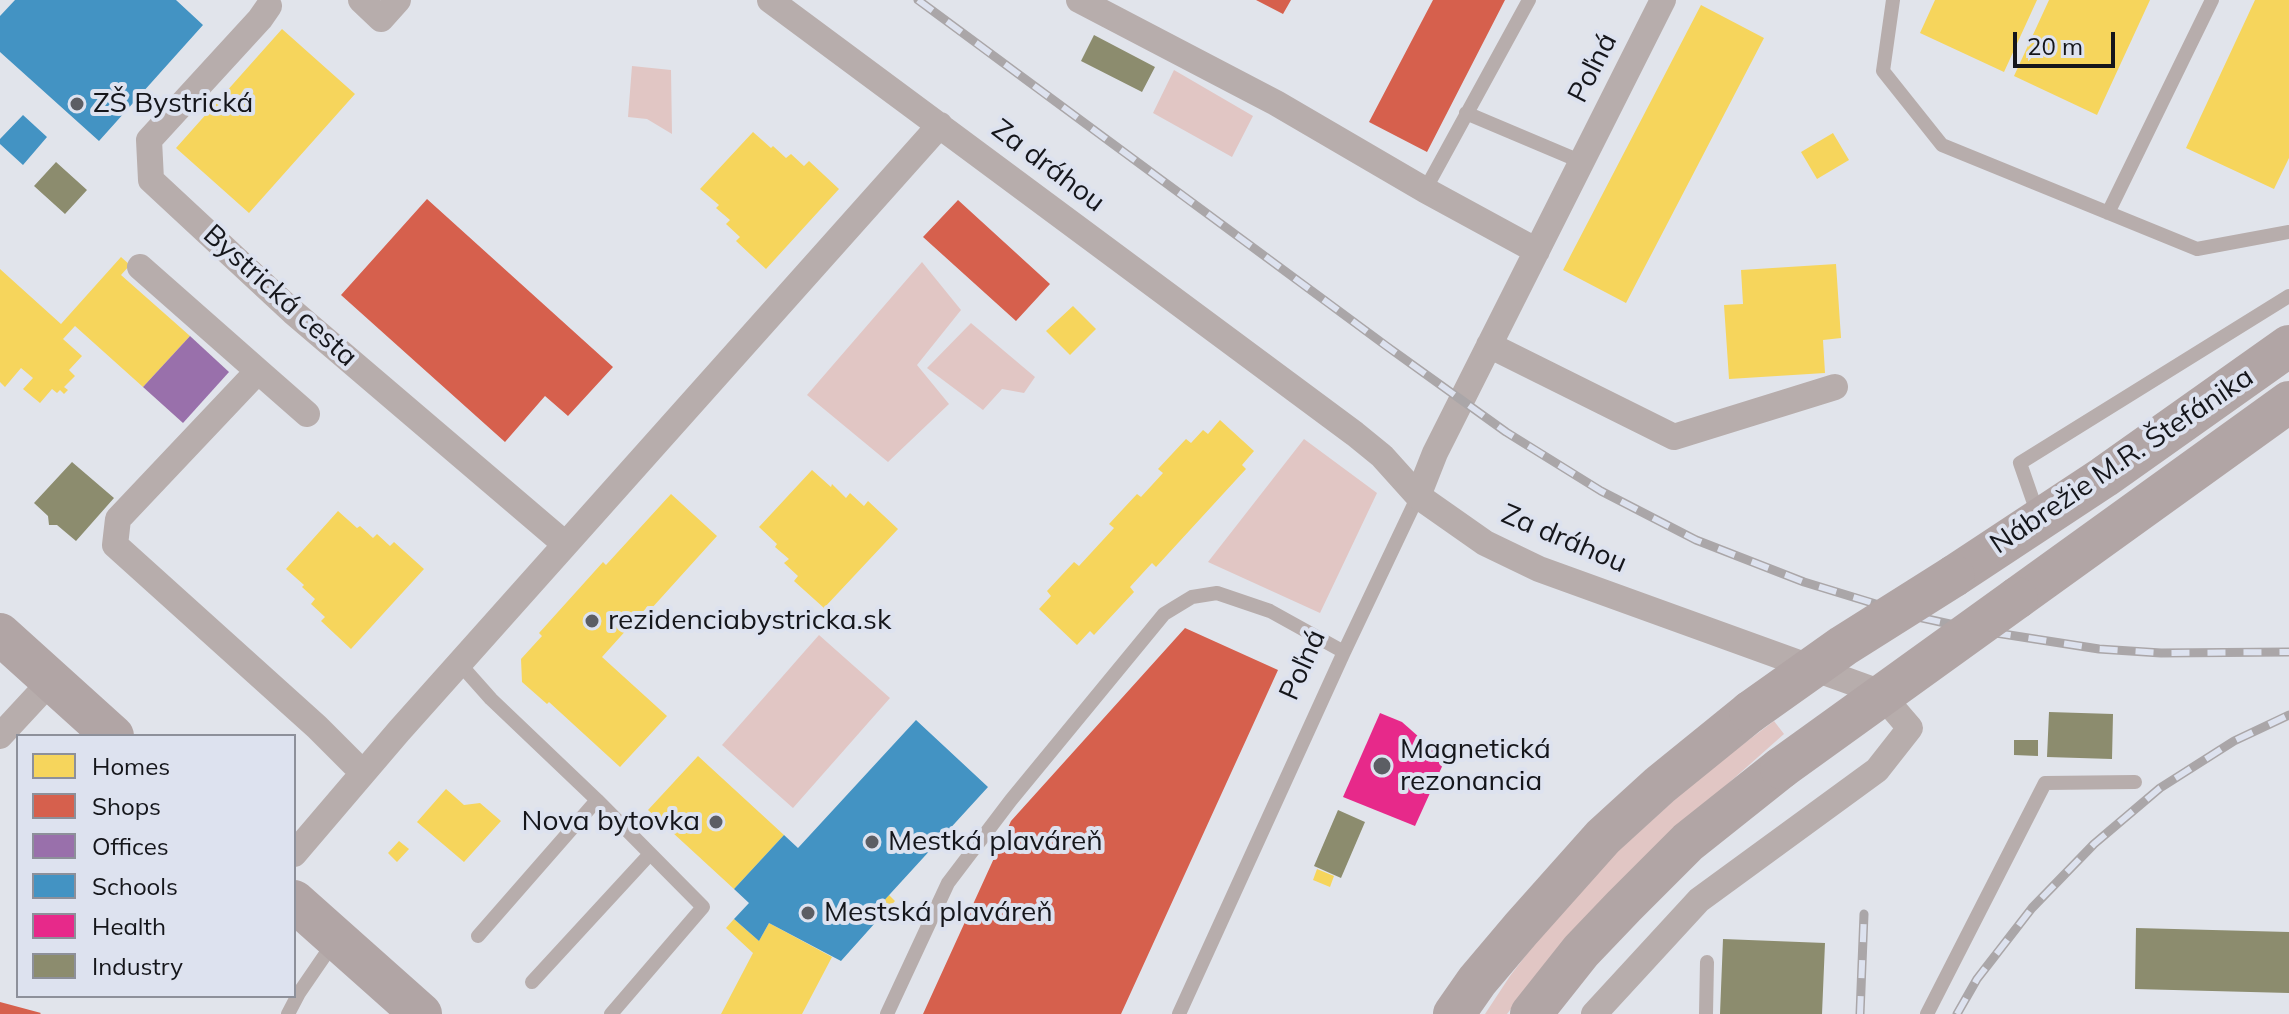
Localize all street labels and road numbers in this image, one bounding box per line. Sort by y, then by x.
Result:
street label: Poľná [1561,28,1625,108]
street label: Za dráhou [985,113,1111,219]
street label: Bystrická cesta [196,218,364,374]
street label: Nábrežie M.R. Štefánika [1984,360,2260,562]
street label: Za dráhou [1496,498,1632,580]
street label: Poľná [1273,625,1333,705]

